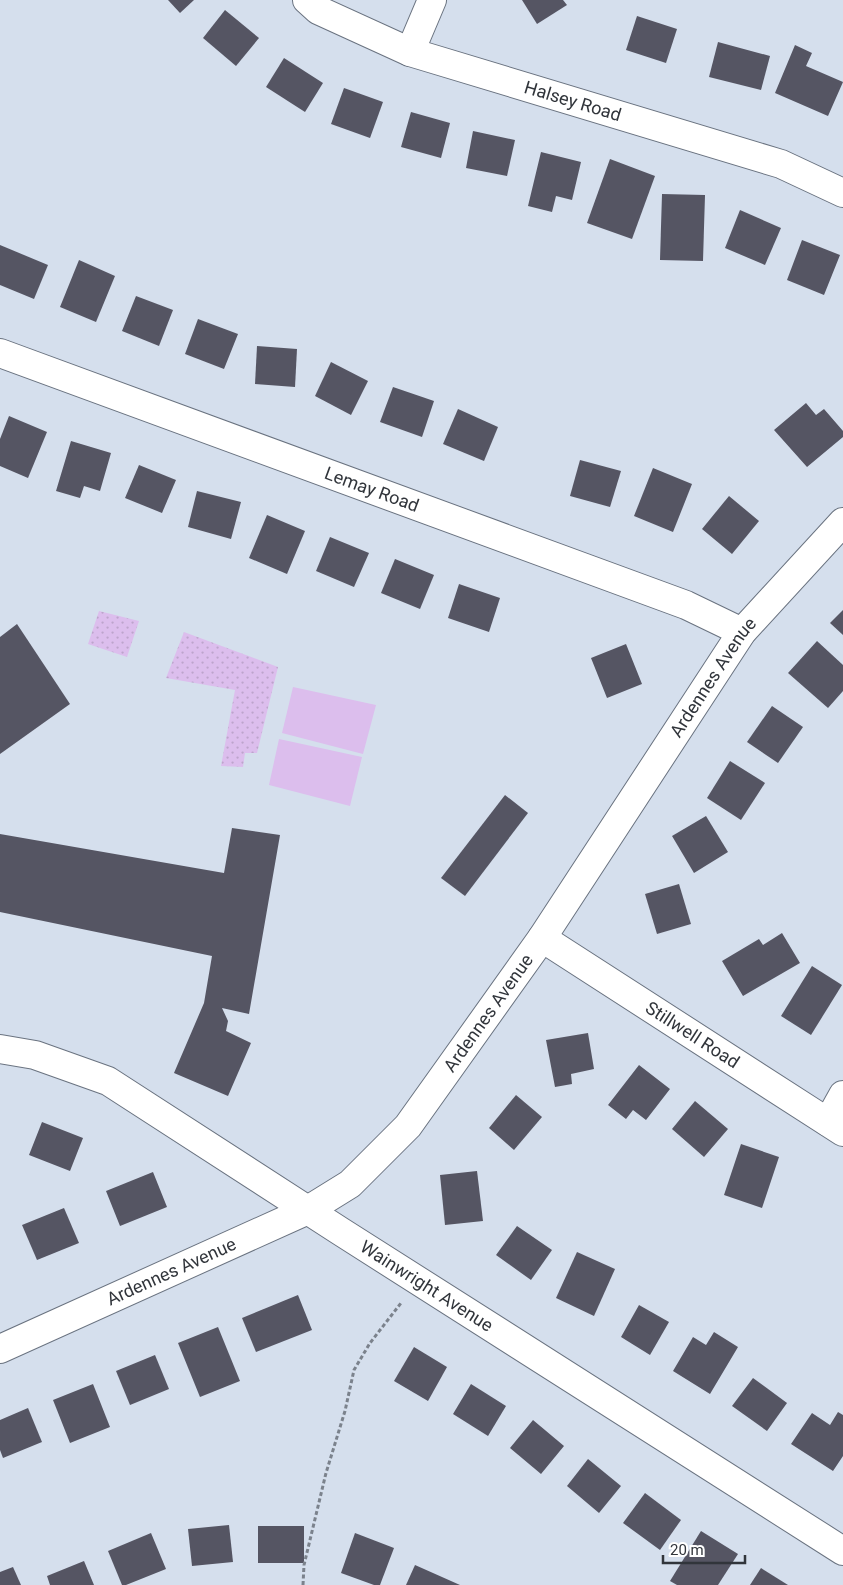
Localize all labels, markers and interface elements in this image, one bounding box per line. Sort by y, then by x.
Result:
street label: Halsey Road [522,76,624,125]
street label: Lemay Road [322,462,422,516]
street label: Ardennes Avenue [665,613,760,741]
street label: Ardennes Avenue [439,950,537,1076]
street label: Stillwell Road [642,997,744,1072]
street label: Ardennes Avenue [103,1233,239,1309]
street label: Wainwright Avenue [357,1236,497,1336]
scale bar [663,1532,746,1564]
text: 20 m [670,1541,704,1559]

